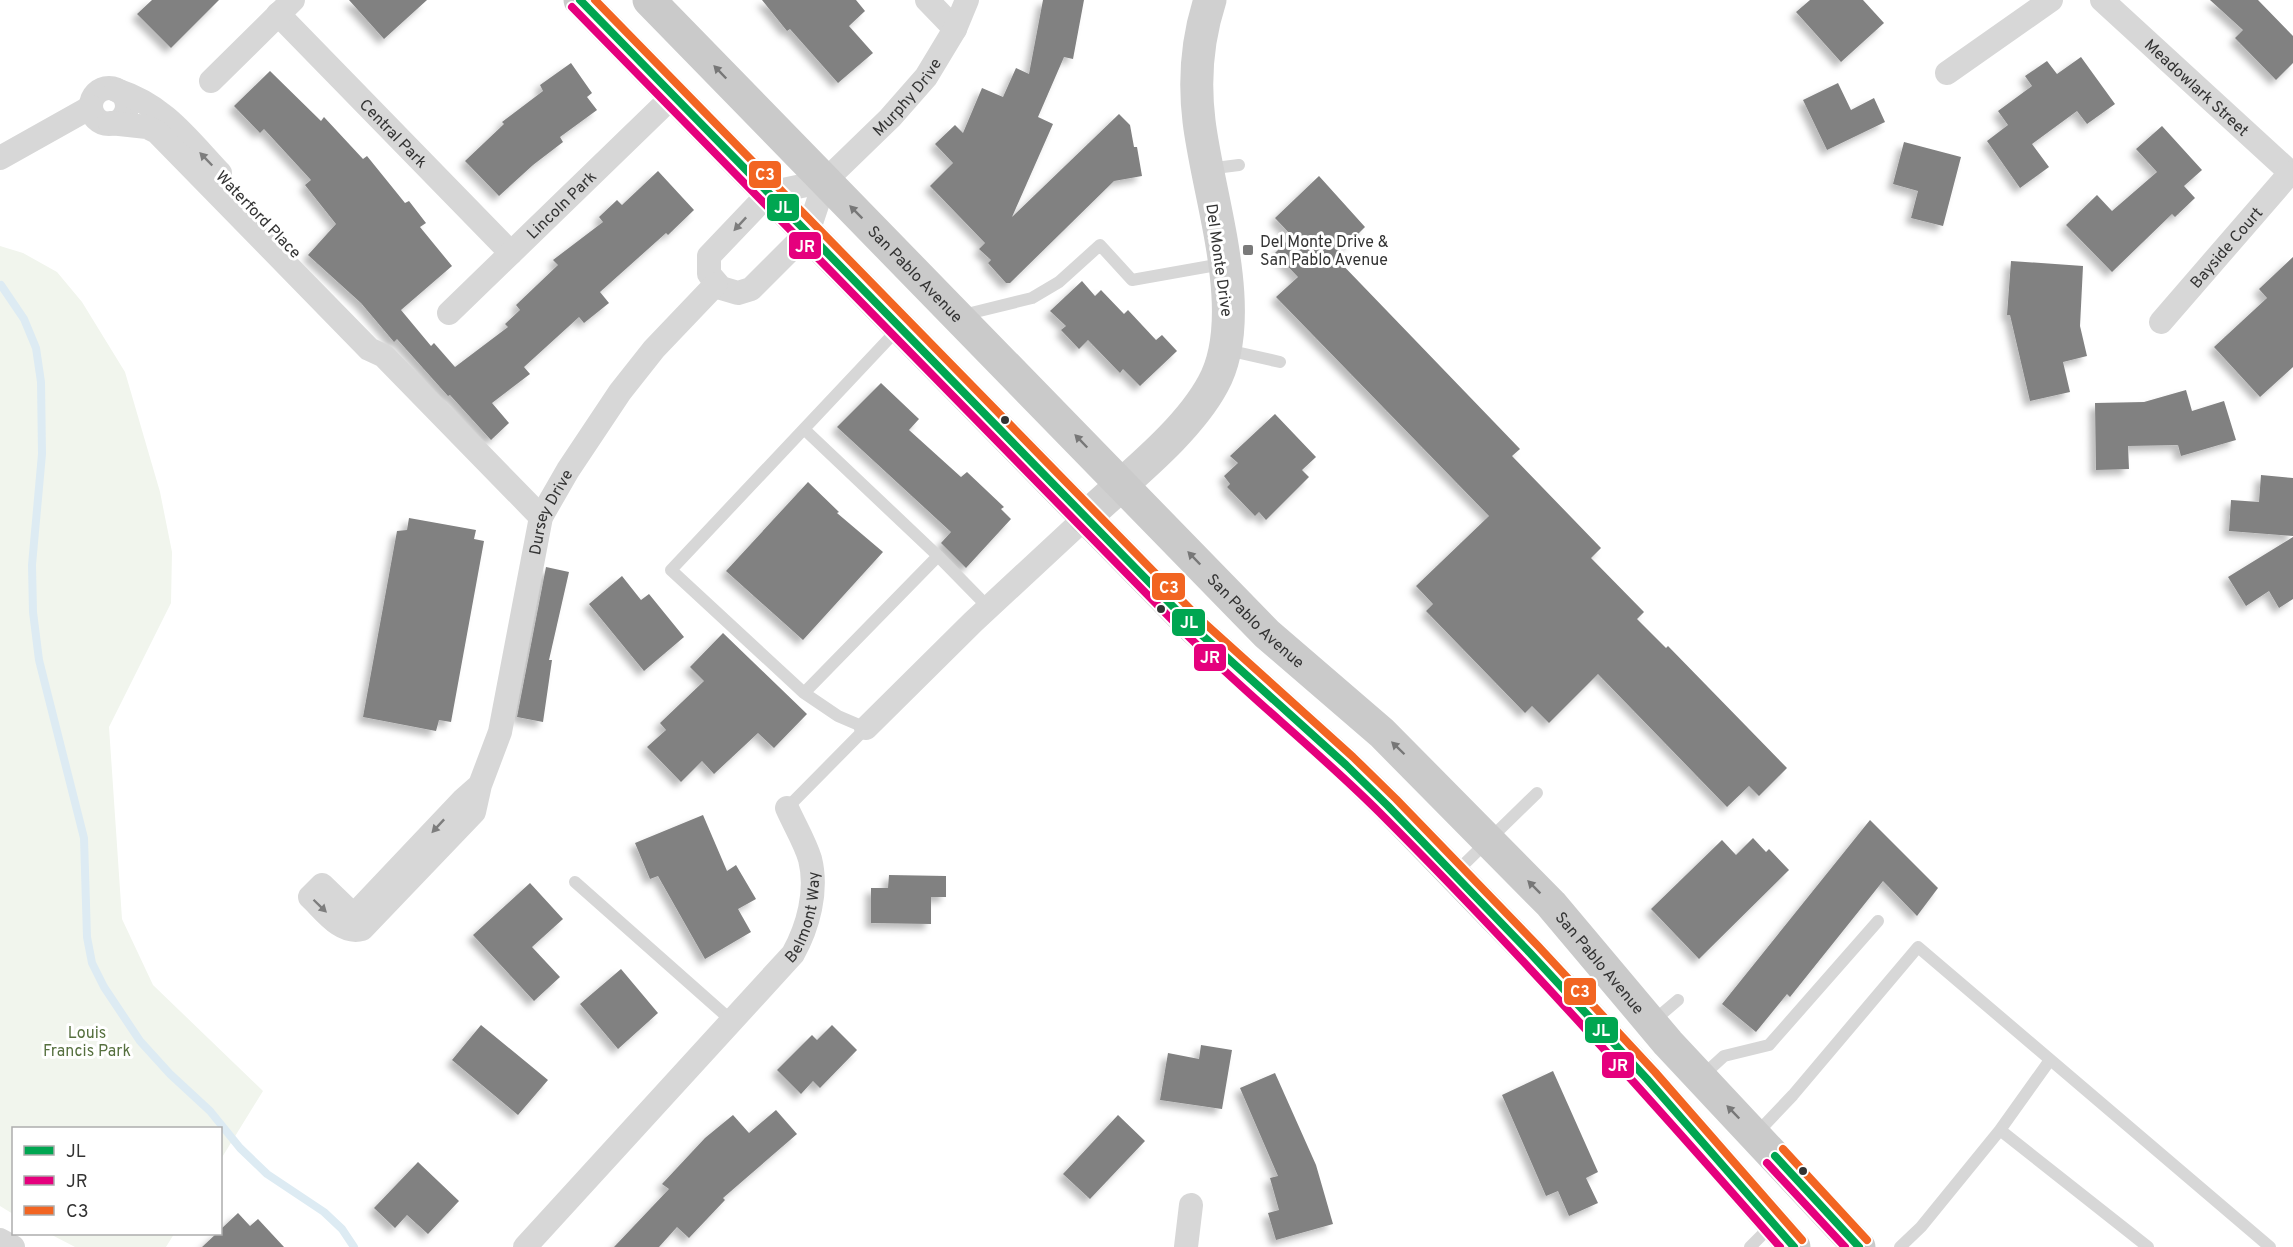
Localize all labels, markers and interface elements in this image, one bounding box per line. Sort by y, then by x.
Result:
street label: Meadowlark Street [2139,36,2252,141]
street label: Murphy Drive [869,55,947,141]
one-way arrow [713,66,727,80]
street label: Central Park [354,95,431,173]
one-way arrow [200,152,214,166]
line badge: C3 [748,160,782,189]
text: C3 [755,166,775,186]
street label: Waterford Place [211,167,304,263]
street label: Lincoln Park [523,168,601,244]
line badge: JL [766,193,800,222]
text: JL [774,199,792,219]
street label: Del Monte Drive [1200,202,1236,318]
one-way arrow [849,204,863,219]
street label: Bayside Court [2187,204,2268,293]
one-way arrow [733,216,747,230]
street label: San Pablo Avenue [862,222,966,328]
line badge: JR [788,231,822,260]
place label: Del Monte Drive & San Pablo Avenue [1260,233,1389,271]
text: JR [795,238,815,258]
marker: Del Monte Drive & San Pablo Avenue [1241,243,1255,257]
unlabelled marker [999,414,1011,426]
one-way arrow [1074,434,1088,448]
street label: Dursey Drive [526,466,578,557]
one-way arrow [1187,551,1201,566]
street label: San Pablo Avenue [1202,570,1308,674]
line badge: C3 [1151,572,1186,601]
text: C3 [1159,579,1179,599]
unlabelled marker [1155,603,1167,615]
line badge: JL [1171,608,1206,637]
text: JL [1180,614,1198,634]
line badge: JR [1193,643,1227,672]
text: JR [1200,649,1220,669]
one-way arrow [1390,741,1405,755]
one-way arrow [432,818,445,833]
street label: Belmont Way [782,871,825,968]
one-way arrow [1527,880,1541,895]
one-way arrow [312,899,327,913]
street label: San Pablo Avenue [1550,908,1648,1019]
line badge: C3 [1563,977,1597,1006]
text: C3 [1570,983,1590,1003]
line badge: JL [1584,1016,1619,1044]
text: JL [1592,1022,1610,1042]
park label: Louis Francis Park [43,1024,131,1062]
line badge: JR [1601,1051,1635,1079]
text: JR [1608,1057,1628,1077]
one-way arrow [1726,1104,1740,1119]
legend [12,1127,222,1235]
text: JL [66,1141,86,1164]
unlabelled marker [1797,1165,1809,1177]
text: JR [66,1171,88,1194]
text: C3 [66,1201,88,1224]

